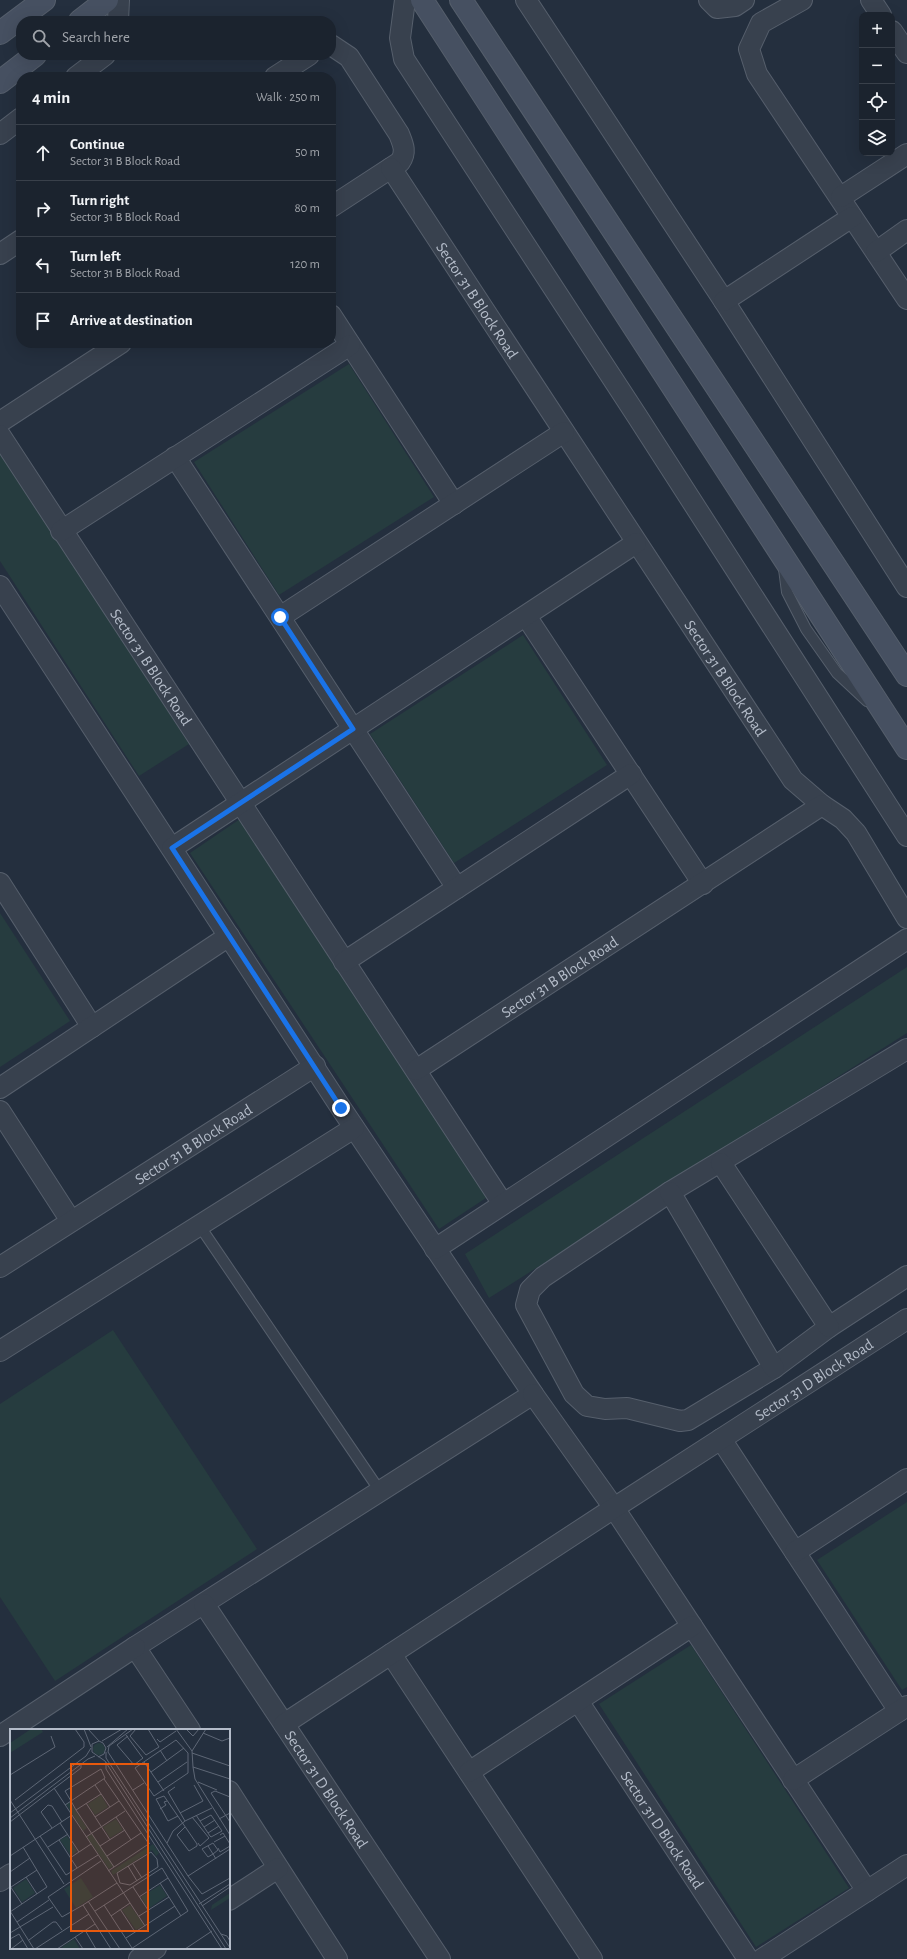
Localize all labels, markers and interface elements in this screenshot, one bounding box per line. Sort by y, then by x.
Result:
map controls [859,12,895,156]
button: + [859,12,895,48]
search box [16,16,336,60]
icon: search [30,27,52,49]
text: Search here [62,30,130,45]
button: − [859,48,895,84]
button: locate [859,84,895,120]
text: 4 min [32,89,70,106]
text: Walk · 250 m [256,91,320,104]
button: layers [859,120,895,156]
text: Continue [70,137,125,152]
icon: ahead [32,142,54,164]
text: 50 m [295,146,320,159]
text: Sector 31 B Block Road [70,155,180,168]
text: Turn right [70,193,129,208]
icon: right [32,198,54,220]
text: 80 m [294,202,320,215]
text: Sector 31 B Block Road [70,211,180,224]
street label: Sector 31 B Block Road [433,240,521,362]
text: Turn left [70,249,121,264]
icon: left [32,254,54,276]
text: 120 m [290,258,320,271]
text: Sector 31 B Block Road [70,267,180,280]
icon: arrive [32,310,54,332]
text: Arrive at destination [70,313,193,328]
street label: Sector 31 B Block Road [107,606,195,728]
route start [271,608,289,626]
street label: Sector 31 B Block Road [681,617,769,739]
street label: Sector 31 B Block Road [499,934,621,1021]
route end [332,1099,350,1117]
street label: Sector 31 B Block Road [132,1101,255,1188]
street label: Sector 31 D Block Road [752,1336,876,1424]
street label: Sector 31 D Block Road [281,1728,371,1851]
inset map [10,1729,230,1949]
street label: Sector 31 D Block Road [617,1768,706,1892]

